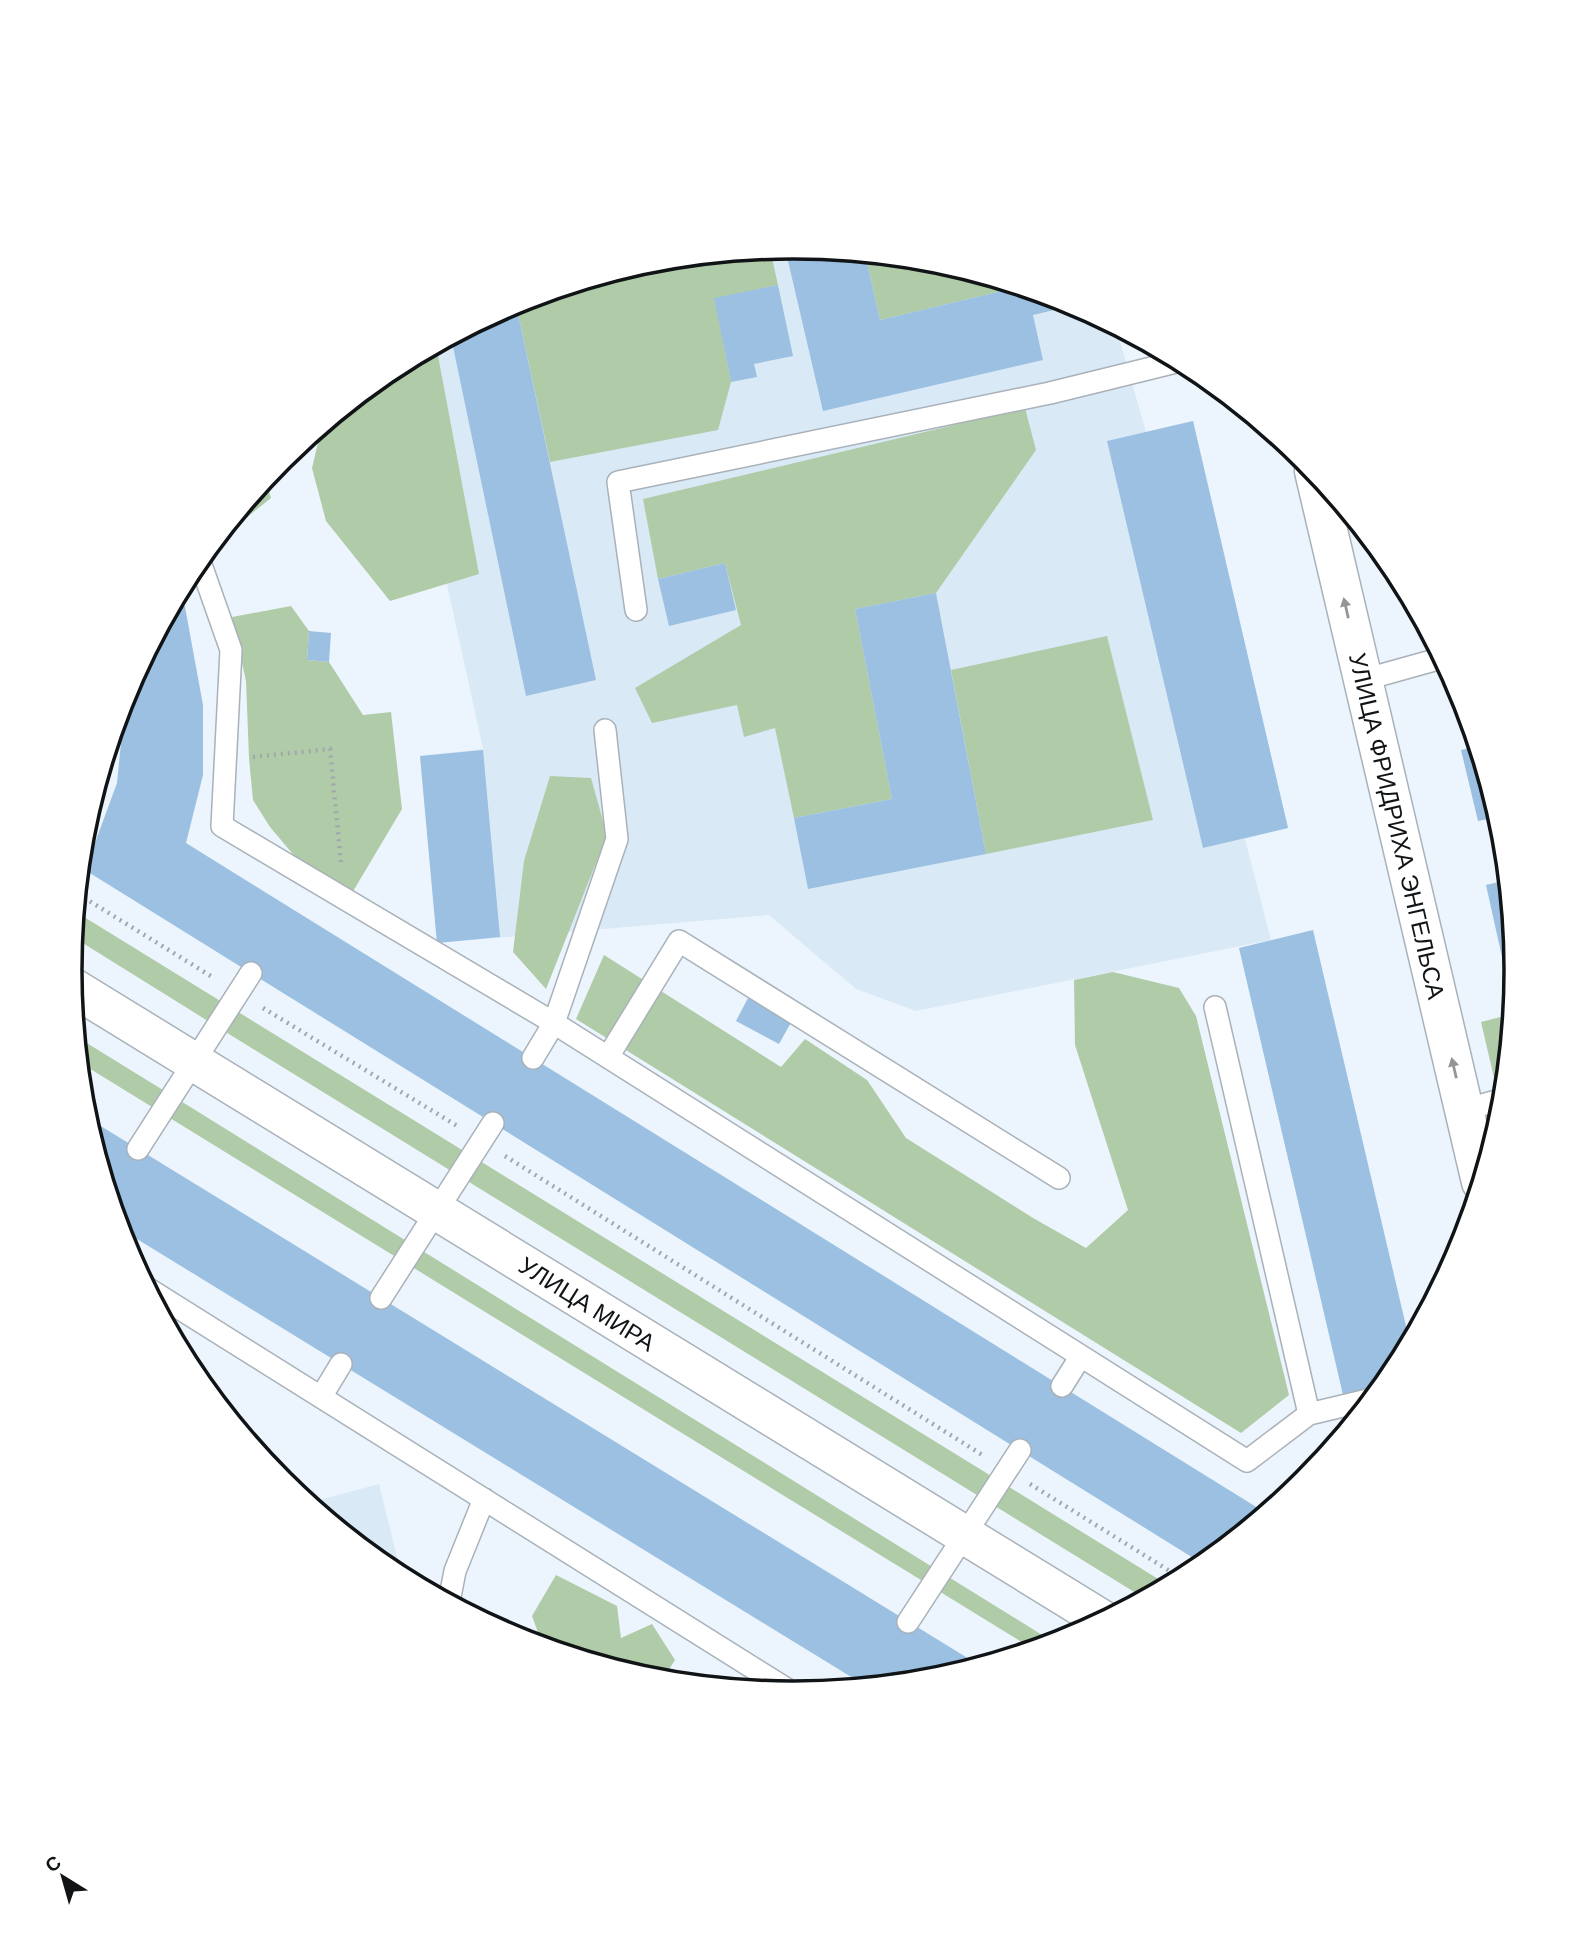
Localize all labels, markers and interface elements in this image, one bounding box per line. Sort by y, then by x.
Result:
one-way arrow [1340,597,1351,619]
street label: УЛИЦА ФРИДРИХА ЭНГЕЛЬСА [1342,650,1452,1002]
one-way arrow [1448,1057,1459,1079]
street label: УЛИЦА МИРА [513,1250,661,1358]
north arrow [28,1842,98,1912]
text: С [40,1850,66,1878]

